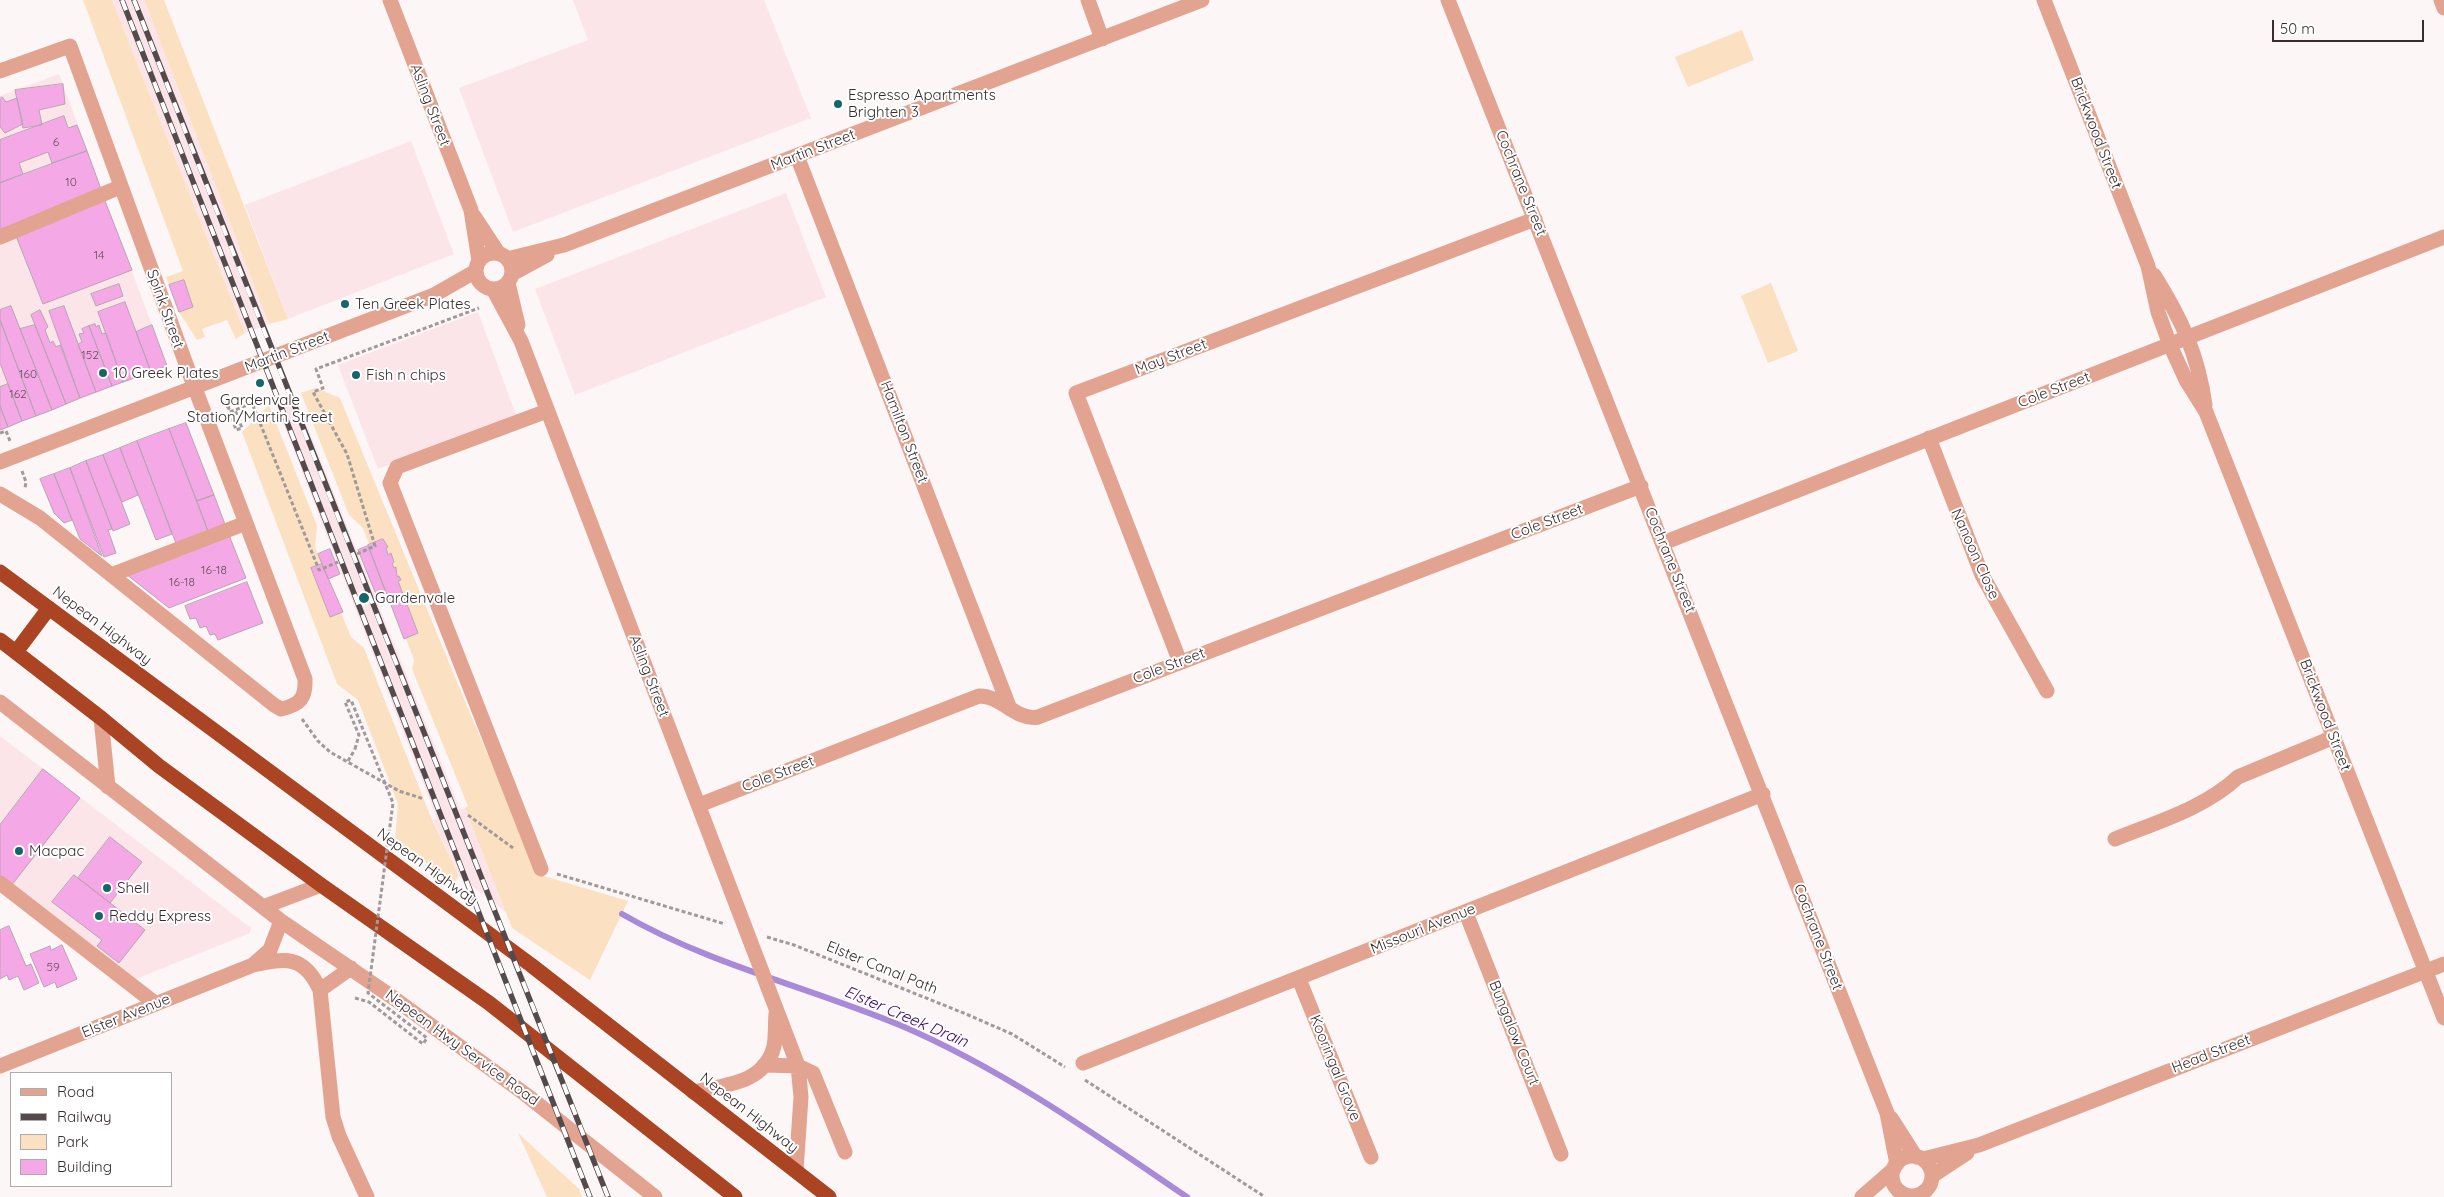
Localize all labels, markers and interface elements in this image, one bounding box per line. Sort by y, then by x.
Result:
scale bar [2274,10,2426,42]
text: 50 m [2280,19,2315,38]
street label: Asling Street [406,61,454,149]
street label: Brickwood Street [2066,75,2126,191]
place label: Espresso Apartments Brighten 3 [848,86,996,121]
marker: Espresso Apartments Brighten 3 [832,98,844,110]
street label: Martin Street [768,126,858,174]
street label: Cochrane Street [1492,128,1550,238]
house number: 6 [53,135,59,149]
house number: 10 [65,175,77,189]
house number: 14 [94,248,104,262]
street label: Spink Street [142,267,188,351]
place label: Ten Greek Plates [355,295,470,313]
marker: Ten Greek Plates [339,298,351,310]
street label: Martin Street [242,328,332,376]
street label: May Street [1133,335,1209,379]
house number: 152 [81,348,99,362]
place label: 10 Greek Plates [113,364,219,382]
place label: Fish n chips [366,366,446,384]
house number: 160 [19,367,37,381]
marker: 10 Greek Plates [97,367,109,379]
street label: Cole Street [2015,368,2093,412]
marker: Fish n chips [350,369,362,381]
marker: Gardenvale Station/Martin Street [254,377,266,389]
street label: Hamilton Street [876,378,932,486]
house number: 162 [9,387,27,401]
place label: Gardenvale Station/Martin Street [187,391,333,426]
street label: Cole Street [1508,500,1586,544]
street label: Cochrane Street [1641,505,1699,615]
street label: Nanoon Close [1947,506,2003,602]
house number: 16-18 [201,563,227,577]
house number: 16-18 [169,575,195,589]
street label: Nepean Highway [49,583,155,669]
place label: Gardenvale [375,589,455,607]
marker: Gardenvale [357,591,371,605]
street label: Asling Street [625,632,673,720]
street label: Cole Street [1130,644,1208,688]
street label: Brickwood Street [2295,657,2355,773]
street label: Cole Street [739,752,817,796]
street label: Nepean Highway [373,825,481,909]
place label: Macpac [29,842,84,860]
marker: Macpac [13,845,25,857]
place label: Shell [117,879,149,897]
street label: Cochrane Street [1790,881,1846,993]
marker: Shell [101,882,113,894]
street label: Missouri Avenue [1368,900,1478,958]
place label: Reddy Express [109,907,211,925]
marker: Reddy Express [93,910,105,922]
street label: Elster Canal Path [824,938,940,998]
house number: 59 [46,960,60,974]
street label: Bungalow Court [1485,978,1543,1088]
water label: Elster Creek Drain [841,982,971,1052]
street label: Nepean Hwy Service Road [382,986,542,1110]
street label: Elster Avenue [79,990,173,1042]
street label: Kooringal Grove [1306,1012,1364,1124]
street label: Head Street [2169,1031,2253,1077]
street label: Nepean Highway [696,1069,802,1157]
legend [10,1072,172,1187]
text: Road [57,1082,94,1101]
text: Railway [57,1107,112,1126]
text: Park [57,1132,89,1151]
text: Building [57,1157,112,1176]

